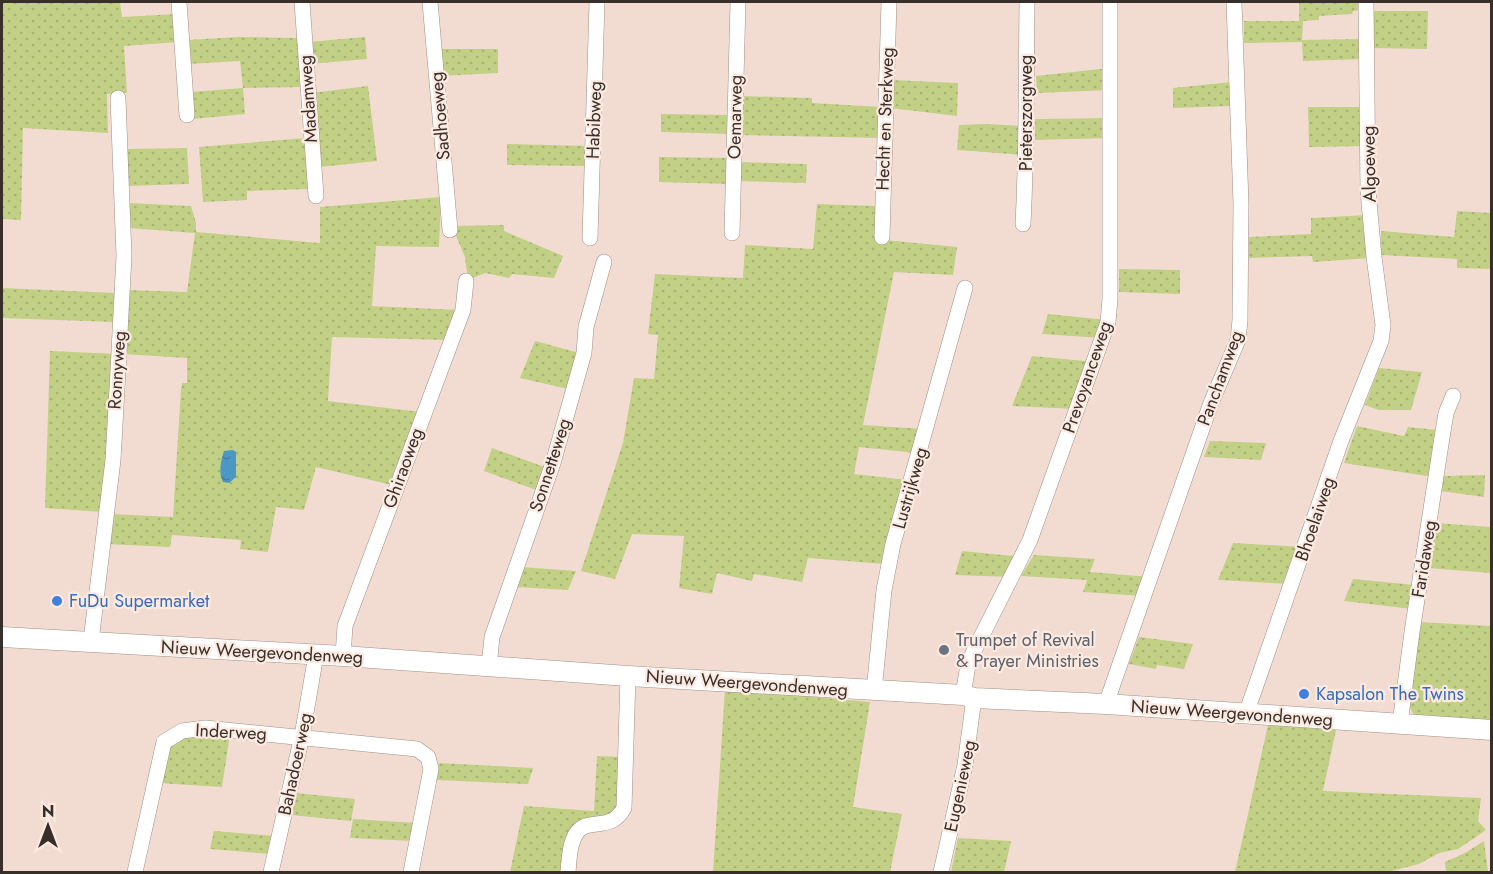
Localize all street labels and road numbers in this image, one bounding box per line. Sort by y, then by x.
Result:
street label: Hecht en Sterkweg [870,47,900,191]
street label: Madamweg [292,54,324,144]
street label: Pieterszorgweg [1013,55,1039,171]
street label: Sadhoeweg [423,71,457,161]
street label: Oemarweg [721,75,749,159]
street label: Habibweg [580,81,608,159]
street label: Algoeweg [1355,125,1383,203]
street label: Prevoyanceweg [1056,318,1118,436]
street label: Panchamweg [1191,327,1249,429]
street label: Ronnyweg [101,330,133,410]
street label: Sonnetteweg [523,415,577,515]
street label: Ghiraoweg [376,424,430,512]
street label: Lustrijkweg [886,444,934,532]
street label: Bhoelaiweg [1288,473,1342,565]
street label: Faridaweg [1405,518,1443,600]
street label: Nieuw Weergevondenweg [160,634,364,670]
street label: Nieuw Weergevondenweg [645,663,849,703]
street label: Nieuw Weergevondenweg [1130,693,1334,733]
street label: Bahadoerweg [271,710,319,818]
street label: Inderweg [195,717,267,747]
street label: Eugenieweg [938,738,982,834]

